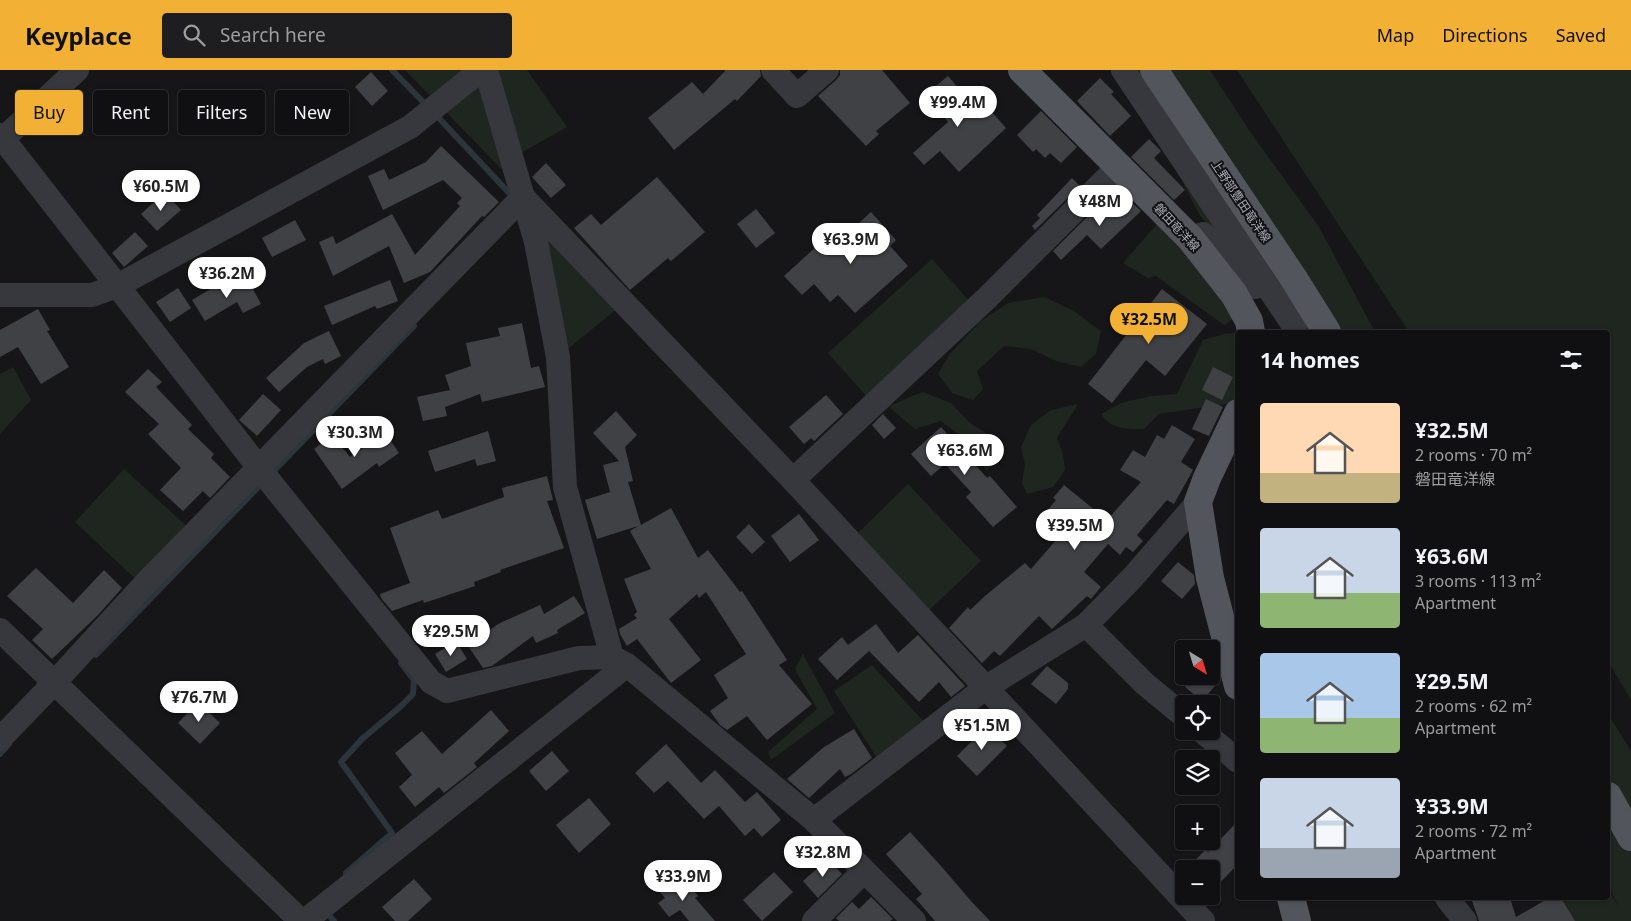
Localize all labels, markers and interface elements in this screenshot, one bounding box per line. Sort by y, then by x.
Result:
search box [162,13,512,58]
text: Keyplace [25,19,132,52]
icon: search [180,21,208,49]
text: Search here [220,22,326,48]
text: Map [1377,23,1414,47]
text: Directions [1442,23,1528,47]
text: Saved [1556,23,1606,47]
pin: ¥99.4M [917,85,999,128]
chip: Buy [15,90,83,135]
chip: Rent [93,90,168,135]
chip: Filters [178,90,265,135]
chip: New [275,90,349,135]
text: ¥99.4M [930,91,986,113]
street label: 上野部豊田竜洋線 [1207,156,1275,246]
pin: ¥60.5M [120,170,202,212]
text: ¥60.5M [133,175,189,197]
pin: ¥48M [1070,184,1130,227]
text: ¥48M [1079,190,1121,212]
street label: 磐田竜洋線 [1150,199,1204,255]
pin: ¥63.9M [810,222,892,265]
text: ¥63.9M [823,228,879,250]
pin: ¥36.2M [186,256,268,299]
text: ¥36.2M [199,262,255,284]
pin: ¥32.5M [1108,302,1190,345]
text: ¥32.5M [1121,308,1177,330]
text: 14 homes [1260,346,1360,374]
icon: filters [1557,346,1585,374]
pin: ¥30.3M [314,416,396,458]
text: ¥32.5M [1415,416,1489,444]
text: ¥30.3M [327,421,383,443]
icon: home [1300,423,1360,483]
pin: ¥63.6M [924,434,1006,476]
text: ¥63.6M [937,439,993,461]
text: 2 rooms · 70 m² [1415,444,1532,466]
text: 磐田竜洋線 [1415,468,1495,490]
pin: ¥39.5M [1034,508,1116,551]
text: ¥39.5M [1047,514,1103,536]
text: ¥63.6M [1415,542,1489,570]
icon: home [1300,548,1360,608]
text: 3 rooms · 113 m² [1415,570,1541,592]
text: Apartment [1415,592,1496,614]
pin: ¥29.5M [410,614,492,657]
text: ¥29.5M [423,620,479,642]
north arrow [1175,640,1220,685]
map controls [1175,640,1220,905]
text: ¥29.5M [1415,667,1489,695]
icon: home [1300,673,1360,733]
pin: ¥76.7M [158,680,240,723]
text: ¥76.7M [171,686,227,708]
button: locate [1175,695,1220,740]
text: 2 rooms · 62 m² [1415,695,1532,717]
pin: ¥51.5M [941,708,1023,751]
text: ¥51.5M [954,714,1010,736]
text: Apartment [1415,717,1496,739]
button: layers [1175,750,1220,795]
text: ¥33.9M [1415,792,1489,820]
icon: home [1300,798,1360,858]
button: + [1175,805,1220,850]
text: 2 rooms · 72 m² [1415,820,1532,842]
pin: ¥32.8M [782,836,864,878]
text: ¥32.8M [795,841,851,863]
text: Apartment [1415,842,1496,864]
pin: ¥33.9M [642,860,724,902]
button: − [1175,860,1220,905]
text: ¥33.9M [655,865,711,887]

